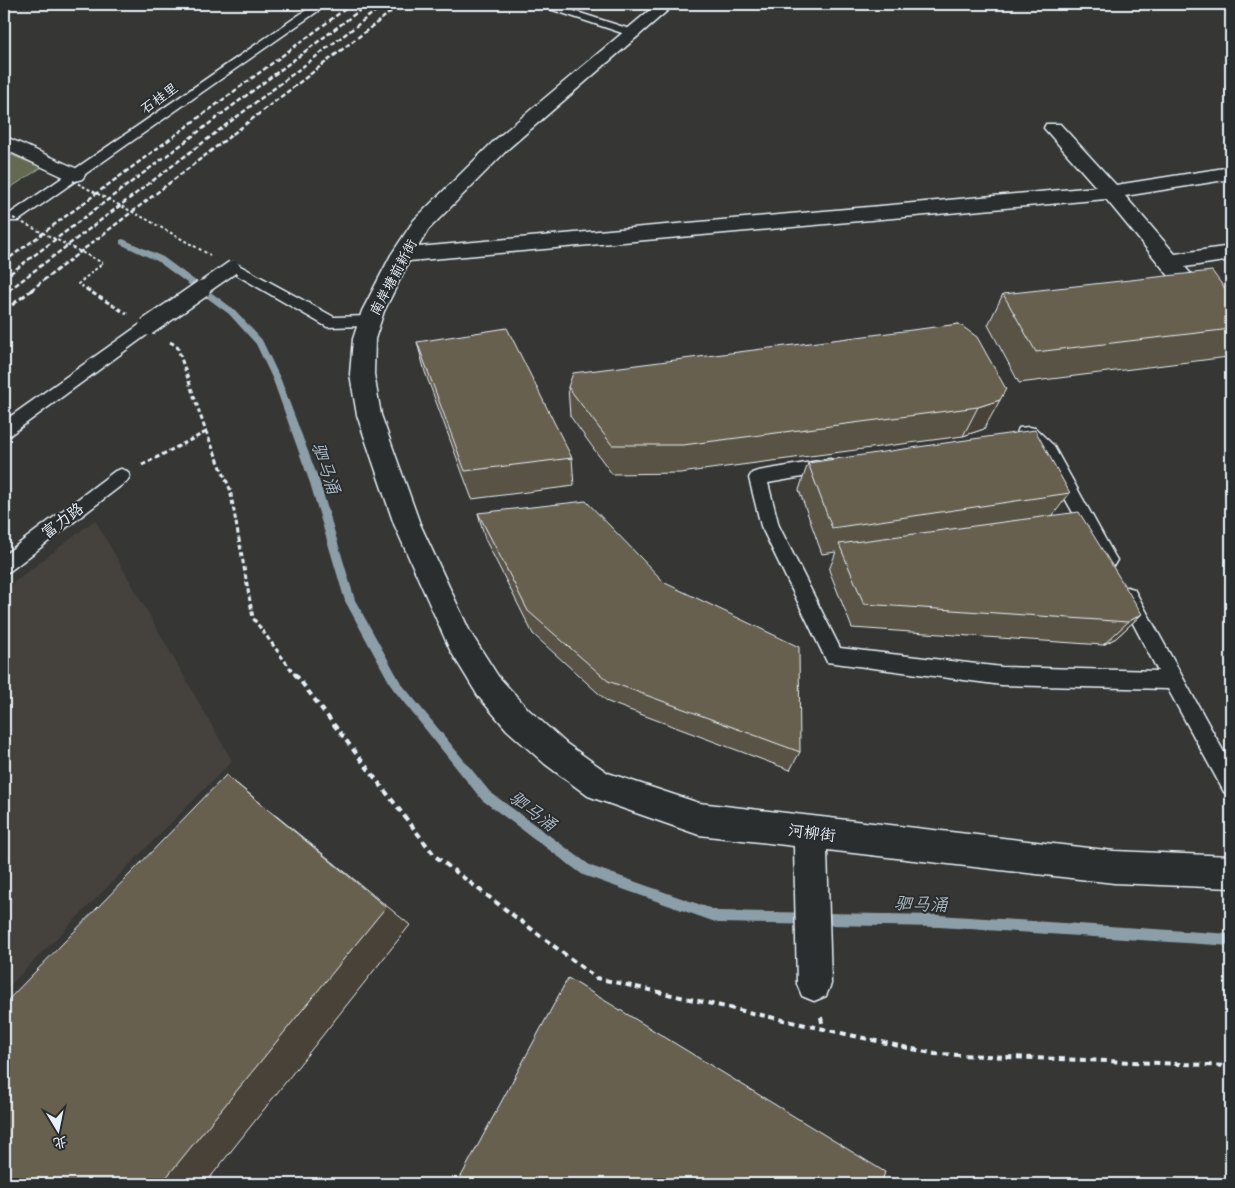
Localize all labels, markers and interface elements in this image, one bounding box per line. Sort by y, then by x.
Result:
street label: 石桂里 [137,79,183,120]
street label: 南岸塘前新街 [366,236,423,320]
water label: 驷马涌 [303,439,345,499]
street label: 富力路 [37,498,90,546]
water label: 驷马涌 [502,787,561,840]
street label: 河柳街 [786,820,837,849]
water label: 驷马涌 [893,893,949,920]
north arrow [32,1106,82,1156]
text: 北 [51,1130,69,1152]

